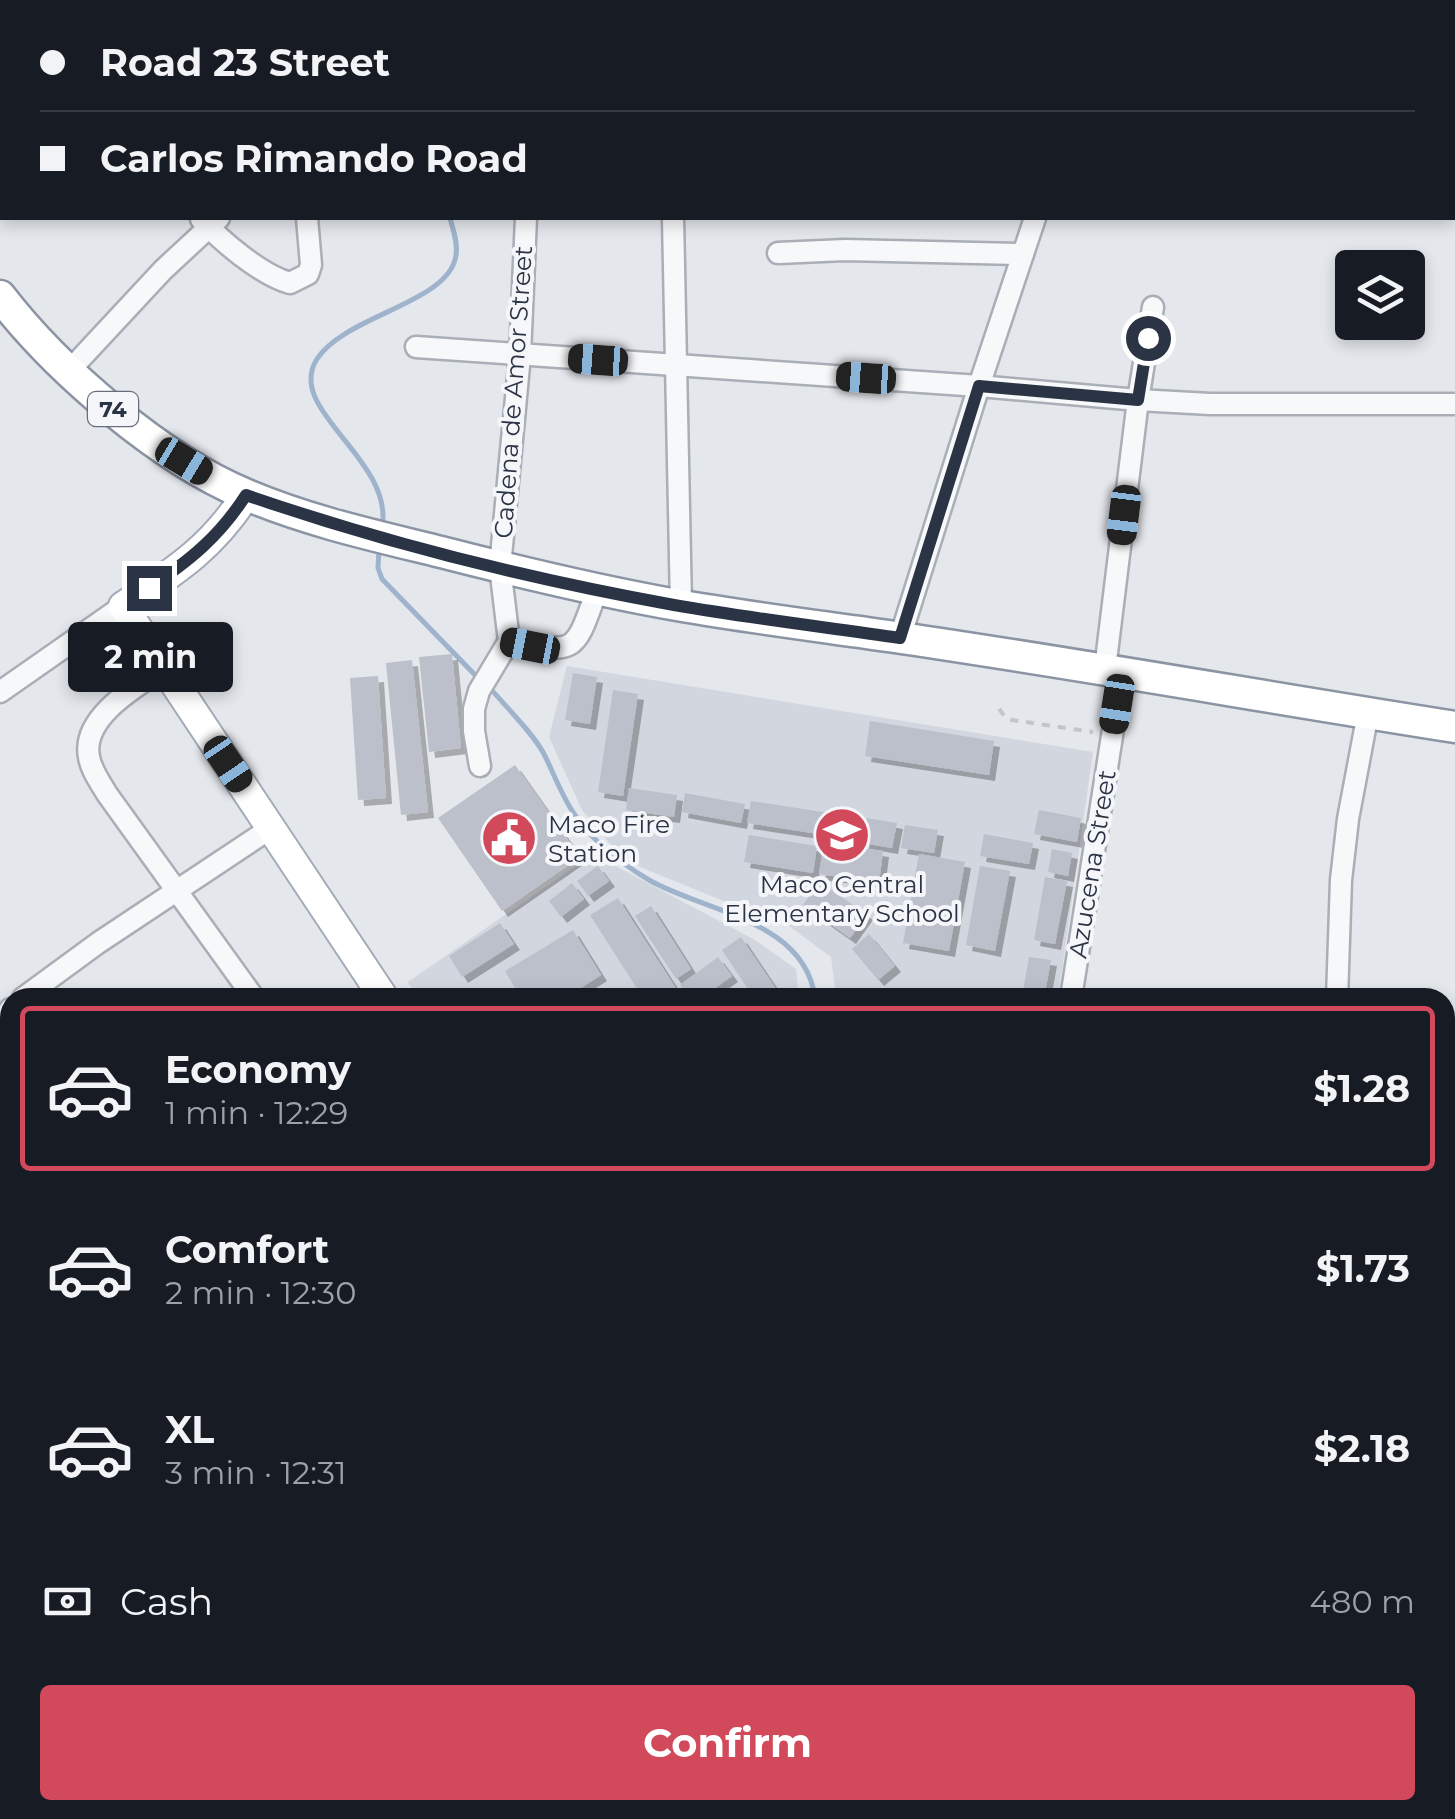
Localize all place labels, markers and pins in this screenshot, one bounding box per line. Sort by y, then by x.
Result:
school or university icon: Maco Central Elementary School [812,805,872,865]
public building icon: Maco Fire Station [479,808,539,868]
place label: Maco Fire Station [548,809,670,868]
place label: Maco Central Elementary School [724,869,960,928]

